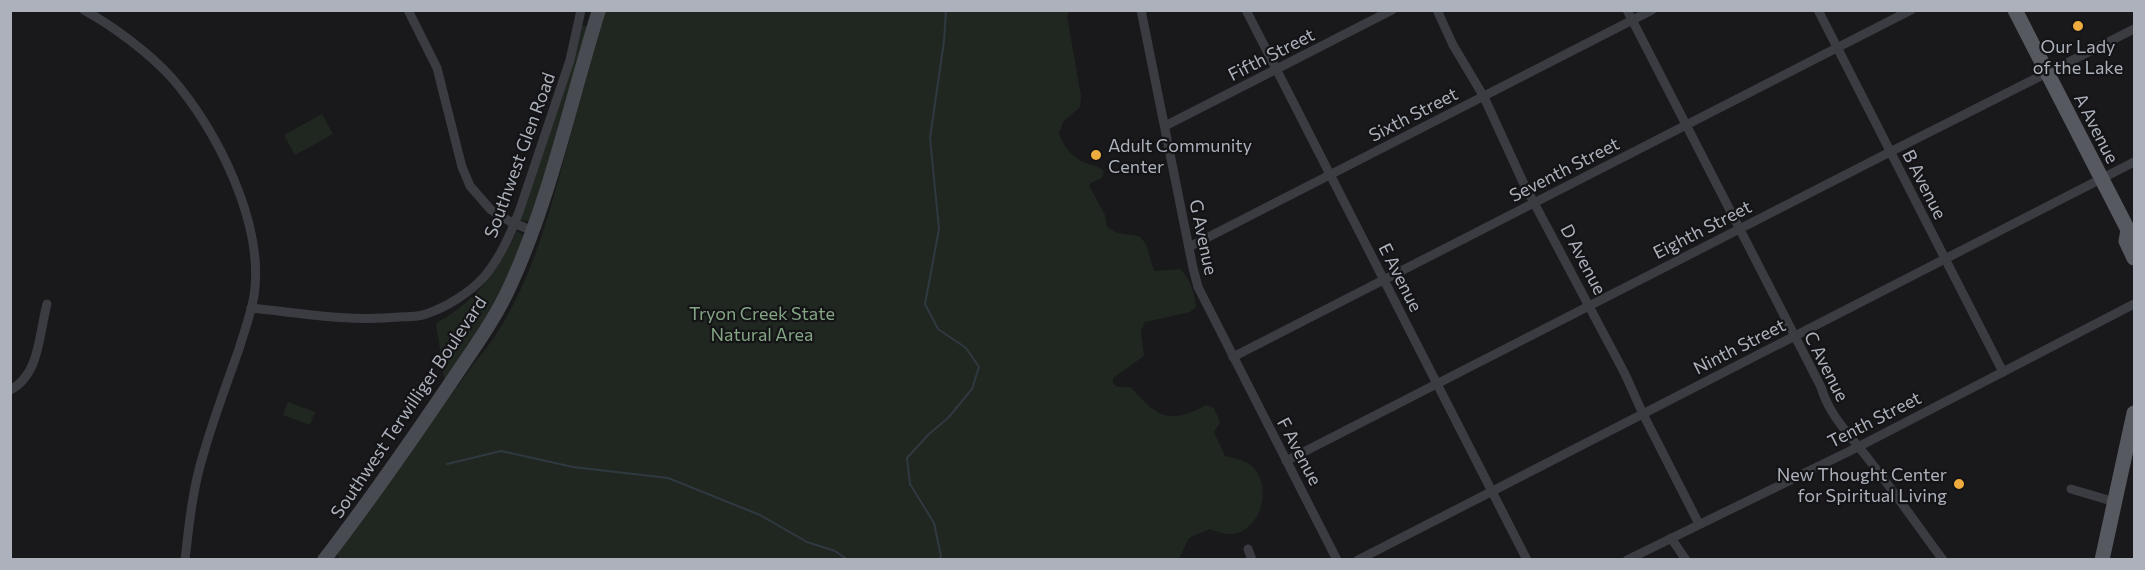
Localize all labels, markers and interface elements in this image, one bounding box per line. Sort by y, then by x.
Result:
marker: Our Lady of the Lake [2071,19,2085,33]
street label: Fifth Street [1224,23,1318,85]
place label: Our Lady of the Lake [2033,35,2123,78]
street label: Southwest Glen Road [479,69,559,241]
street label: Sixth Street [1365,82,1461,146]
street label: A Avenue [2070,89,2124,167]
street label: Seventh Street [1505,132,1623,206]
place label: Adult Community Center [1108,134,1252,177]
street label: B Avenue [1898,146,1952,222]
marker: Adult Community Center [1089,148,1103,162]
street label: Eighth Street [1649,195,1755,263]
street label: G Avenue [1185,197,1223,277]
street label: D Avenue [1556,220,1612,298]
street label: E Avenue [1374,239,1428,315]
street label: Southwest Terwilliger Boulevard [325,292,491,522]
park label: Tryon Creek State Natural Area [689,302,835,345]
street label: Ninth Street [1689,313,1789,379]
street label: C Avenue [1800,327,1854,405]
street label: Tenth Street [1824,386,1924,452]
street label: F Avenue [1273,413,1327,489]
place label: New Thought Center for Spiritual Living [1777,463,1947,506]
marker: New Thought Center for Spiritual Living [1952,477,1966,491]

